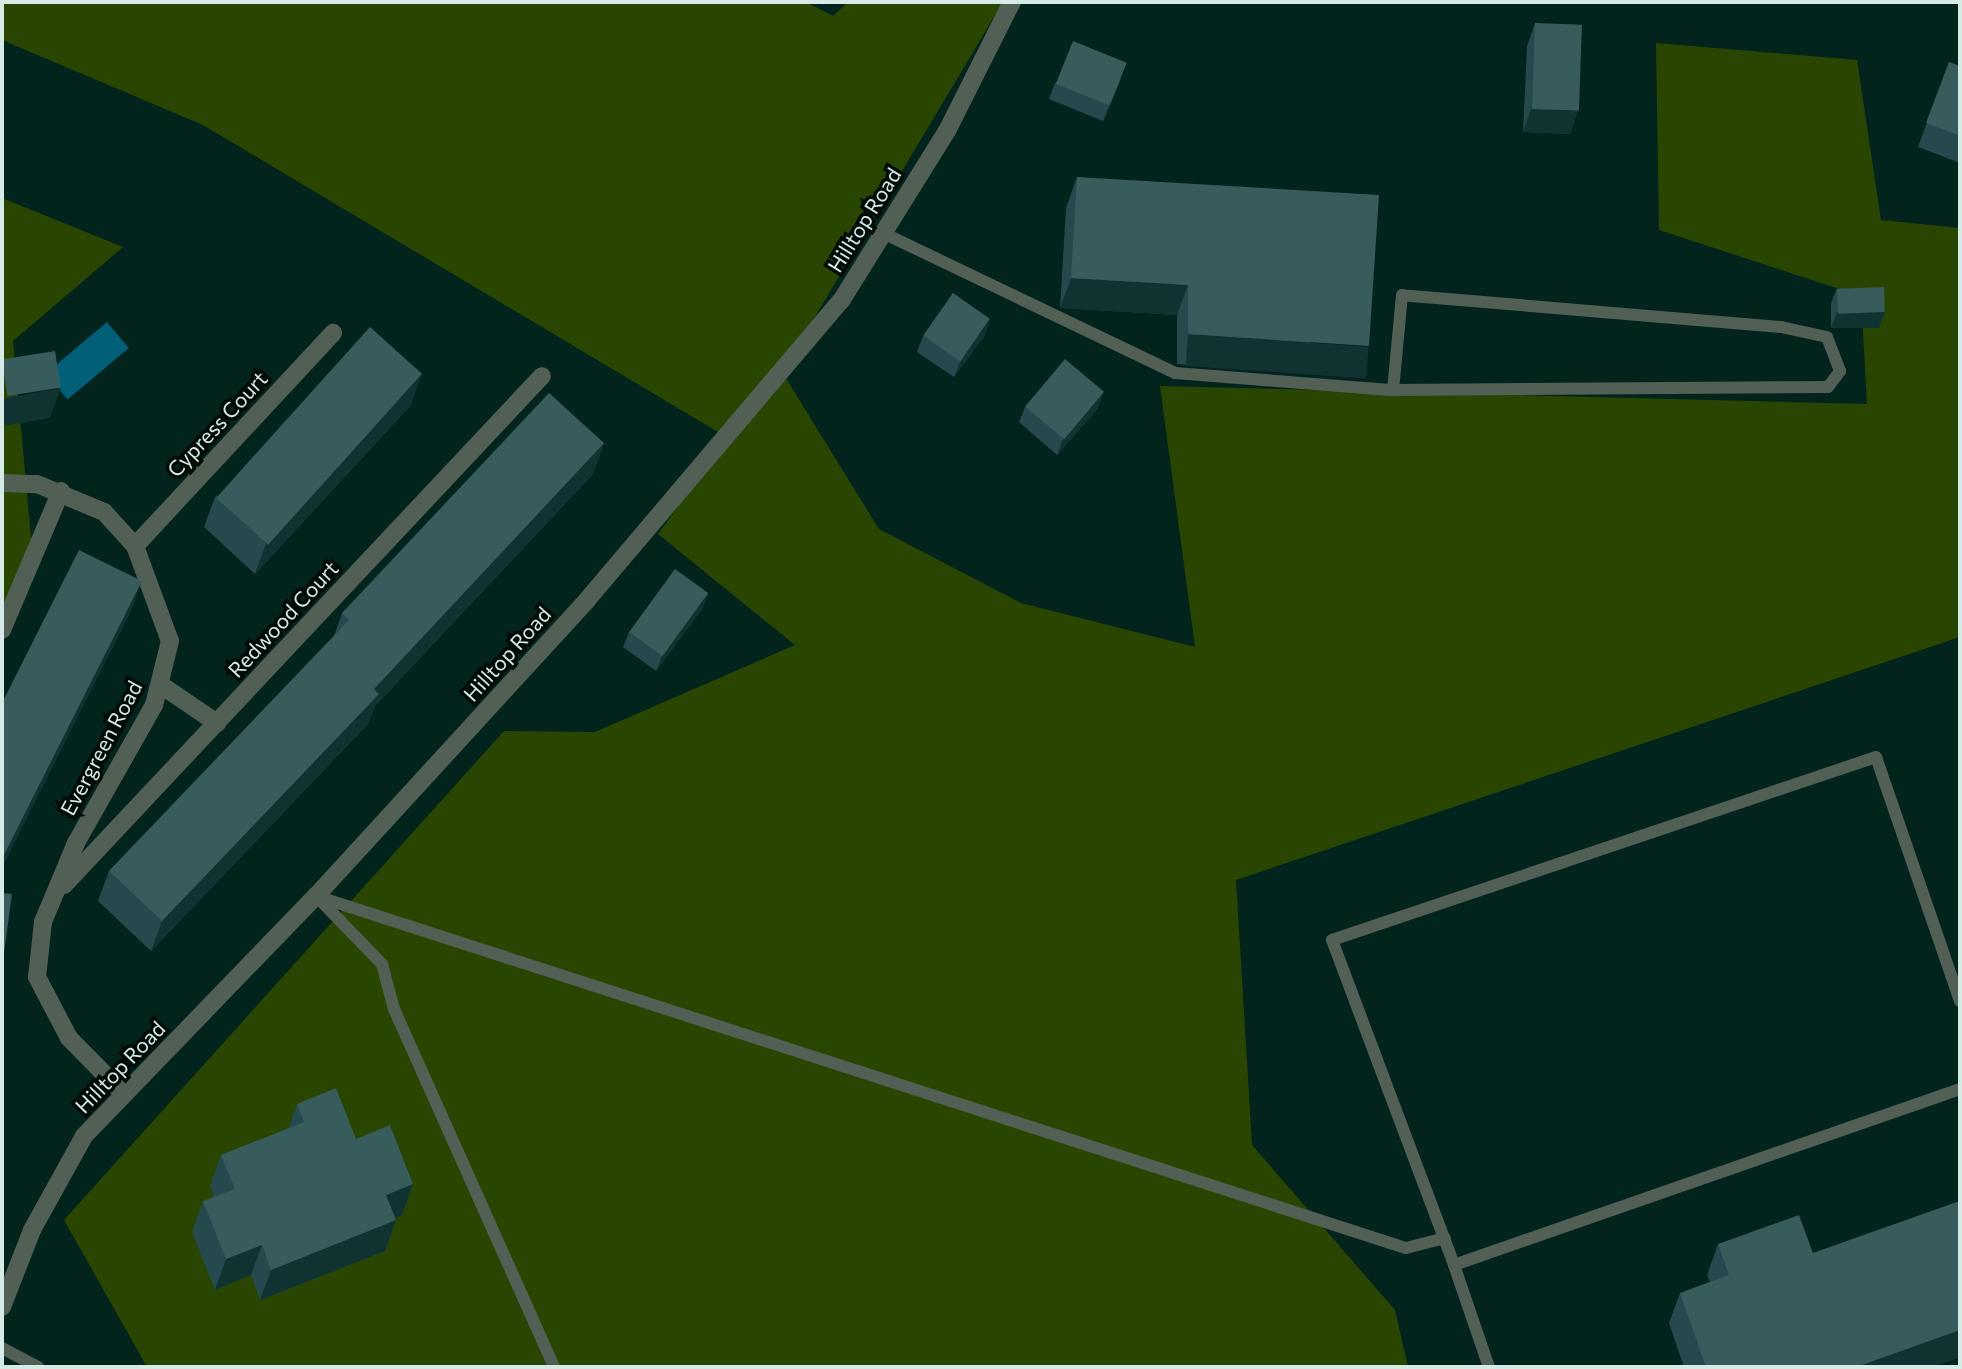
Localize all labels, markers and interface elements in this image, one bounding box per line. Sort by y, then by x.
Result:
street label: Hilltop Road [822,163,906,277]
street label: Cypress Court [162,366,272,482]
street label: Redwood Court [223,556,343,682]
street label: Hilltop Road [458,602,556,706]
street label: Evergreen Road [55,676,147,820]
street label: Hilltop Road [70,1016,170,1118]

